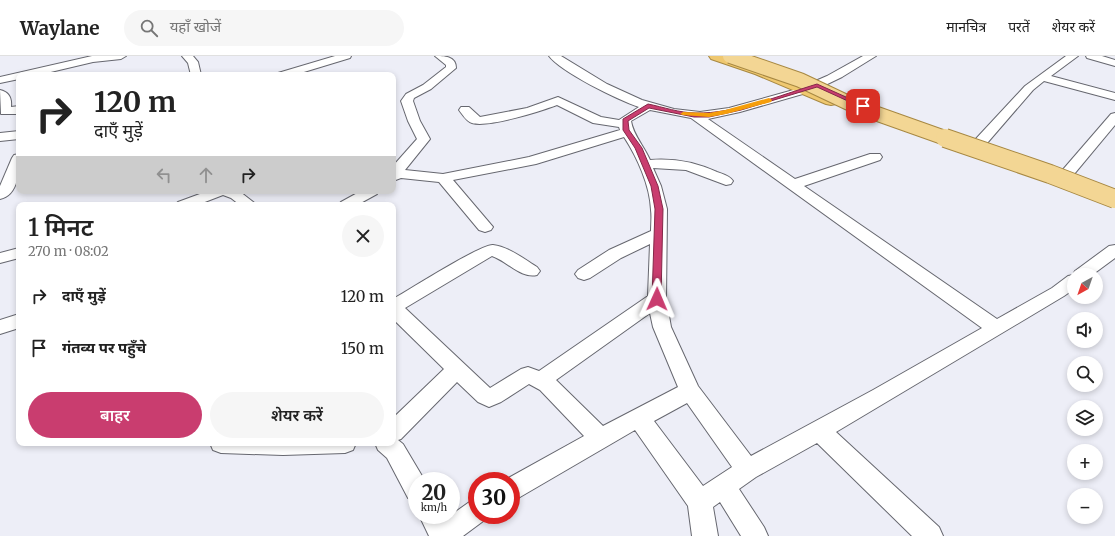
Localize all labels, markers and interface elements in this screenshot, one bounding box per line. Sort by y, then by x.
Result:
search box [124,10,404,46]
text: Waylane [20,16,100,40]
icon: search [138,17,160,39]
text: यहाँ खोजें [170,17,221,36]
text: मानचित्र [946,18,986,36]
text: परतें [1008,18,1030,36]
text: शेयर करें [1052,18,1095,36]
text: 120 m [94,84,176,120]
icon: right [28,88,80,140]
pin [846,89,880,123]
icon: arrive [852,95,874,117]
text: दाएँ मुड़ें [94,119,143,142]
icon: left [153,164,175,186]
icon: ahead [195,164,217,186]
icon: right [237,164,259,186]
text: 1 मिनट [28,212,93,243]
button: close [342,215,384,257]
text: 270 m · 08:02 [28,243,109,260]
north arrow [1067,268,1103,304]
map controls [1067,268,1103,524]
position arrow [636,278,678,320]
icon: right [28,285,50,307]
text: दाएँ मुड़ें [62,286,106,305]
text: 120 m [341,287,384,306]
button: sound [1067,312,1103,348]
icon: arrive [28,337,50,359]
text: गंतव्य पर पहुँचे [62,338,146,357]
text: 150 m [341,339,384,358]
button: search [1067,356,1103,392]
button: बाहर [28,392,202,438]
button: शेयर करें [210,392,384,438]
button: layers [1067,400,1103,436]
button: + [1067,444,1103,480]
speed limit sign: 30 [468,472,520,524]
text: 20 [422,480,446,505]
button: − [1067,488,1103,524]
text: km/h [421,501,447,514]

